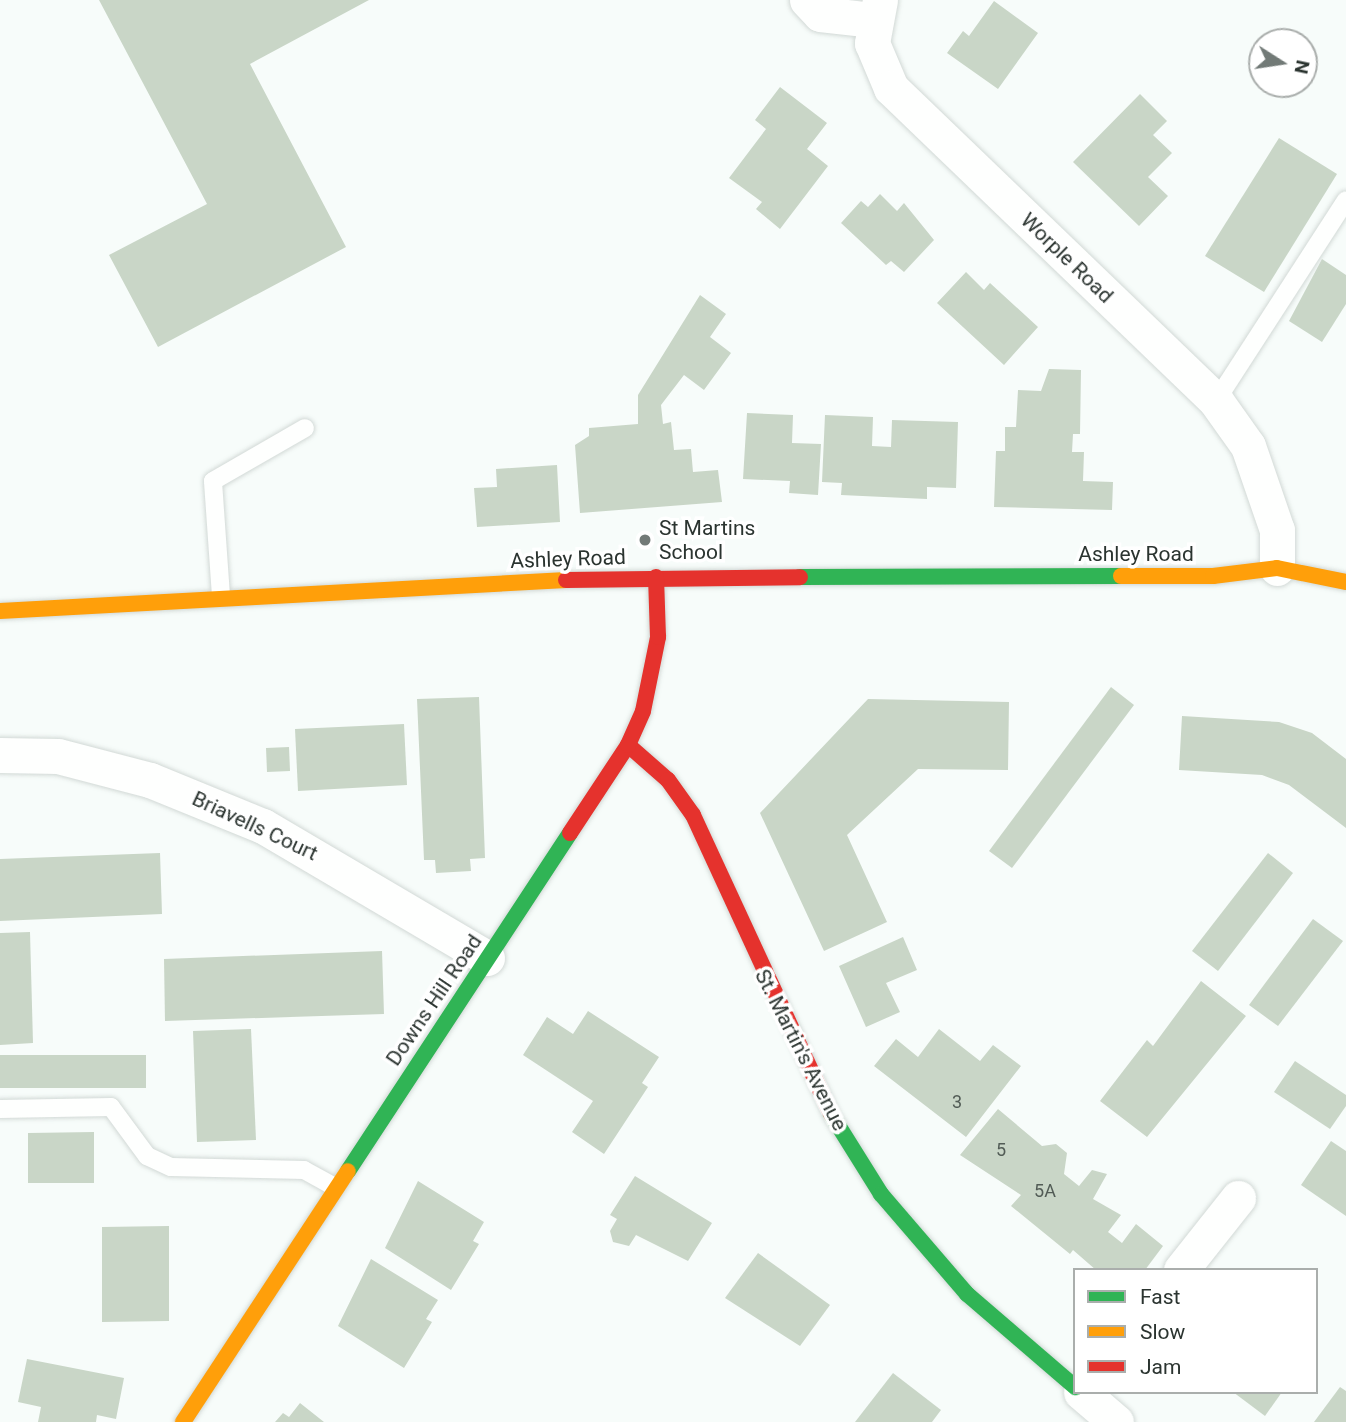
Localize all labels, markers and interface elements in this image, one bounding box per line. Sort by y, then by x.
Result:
north arrow [1248,28,1318,98]
text: N [1289,58,1315,76]
street label: Worple Road [1016,208,1118,308]
place label: St Martins School [659,515,755,565]
marker: St Martins School [637,532,653,548]
street label: Ashley Road [1078,541,1194,567]
street label: Ashley Road [510,544,626,574]
street label: Briavells Court [188,786,322,866]
street label: Downs Hill Road [381,930,487,1070]
street label: St. Martin's Avenue [749,965,853,1135]
house number: 3 [952,1091,962,1113]
house number: 5 [996,1139,1006,1161]
house number: 5A [1034,1180,1056,1202]
legend [1073,1268,1318,1394]
text: Fast [1140,1285,1180,1309]
text: Slow [1140,1320,1185,1344]
text: Jam [1140,1355,1181,1379]

